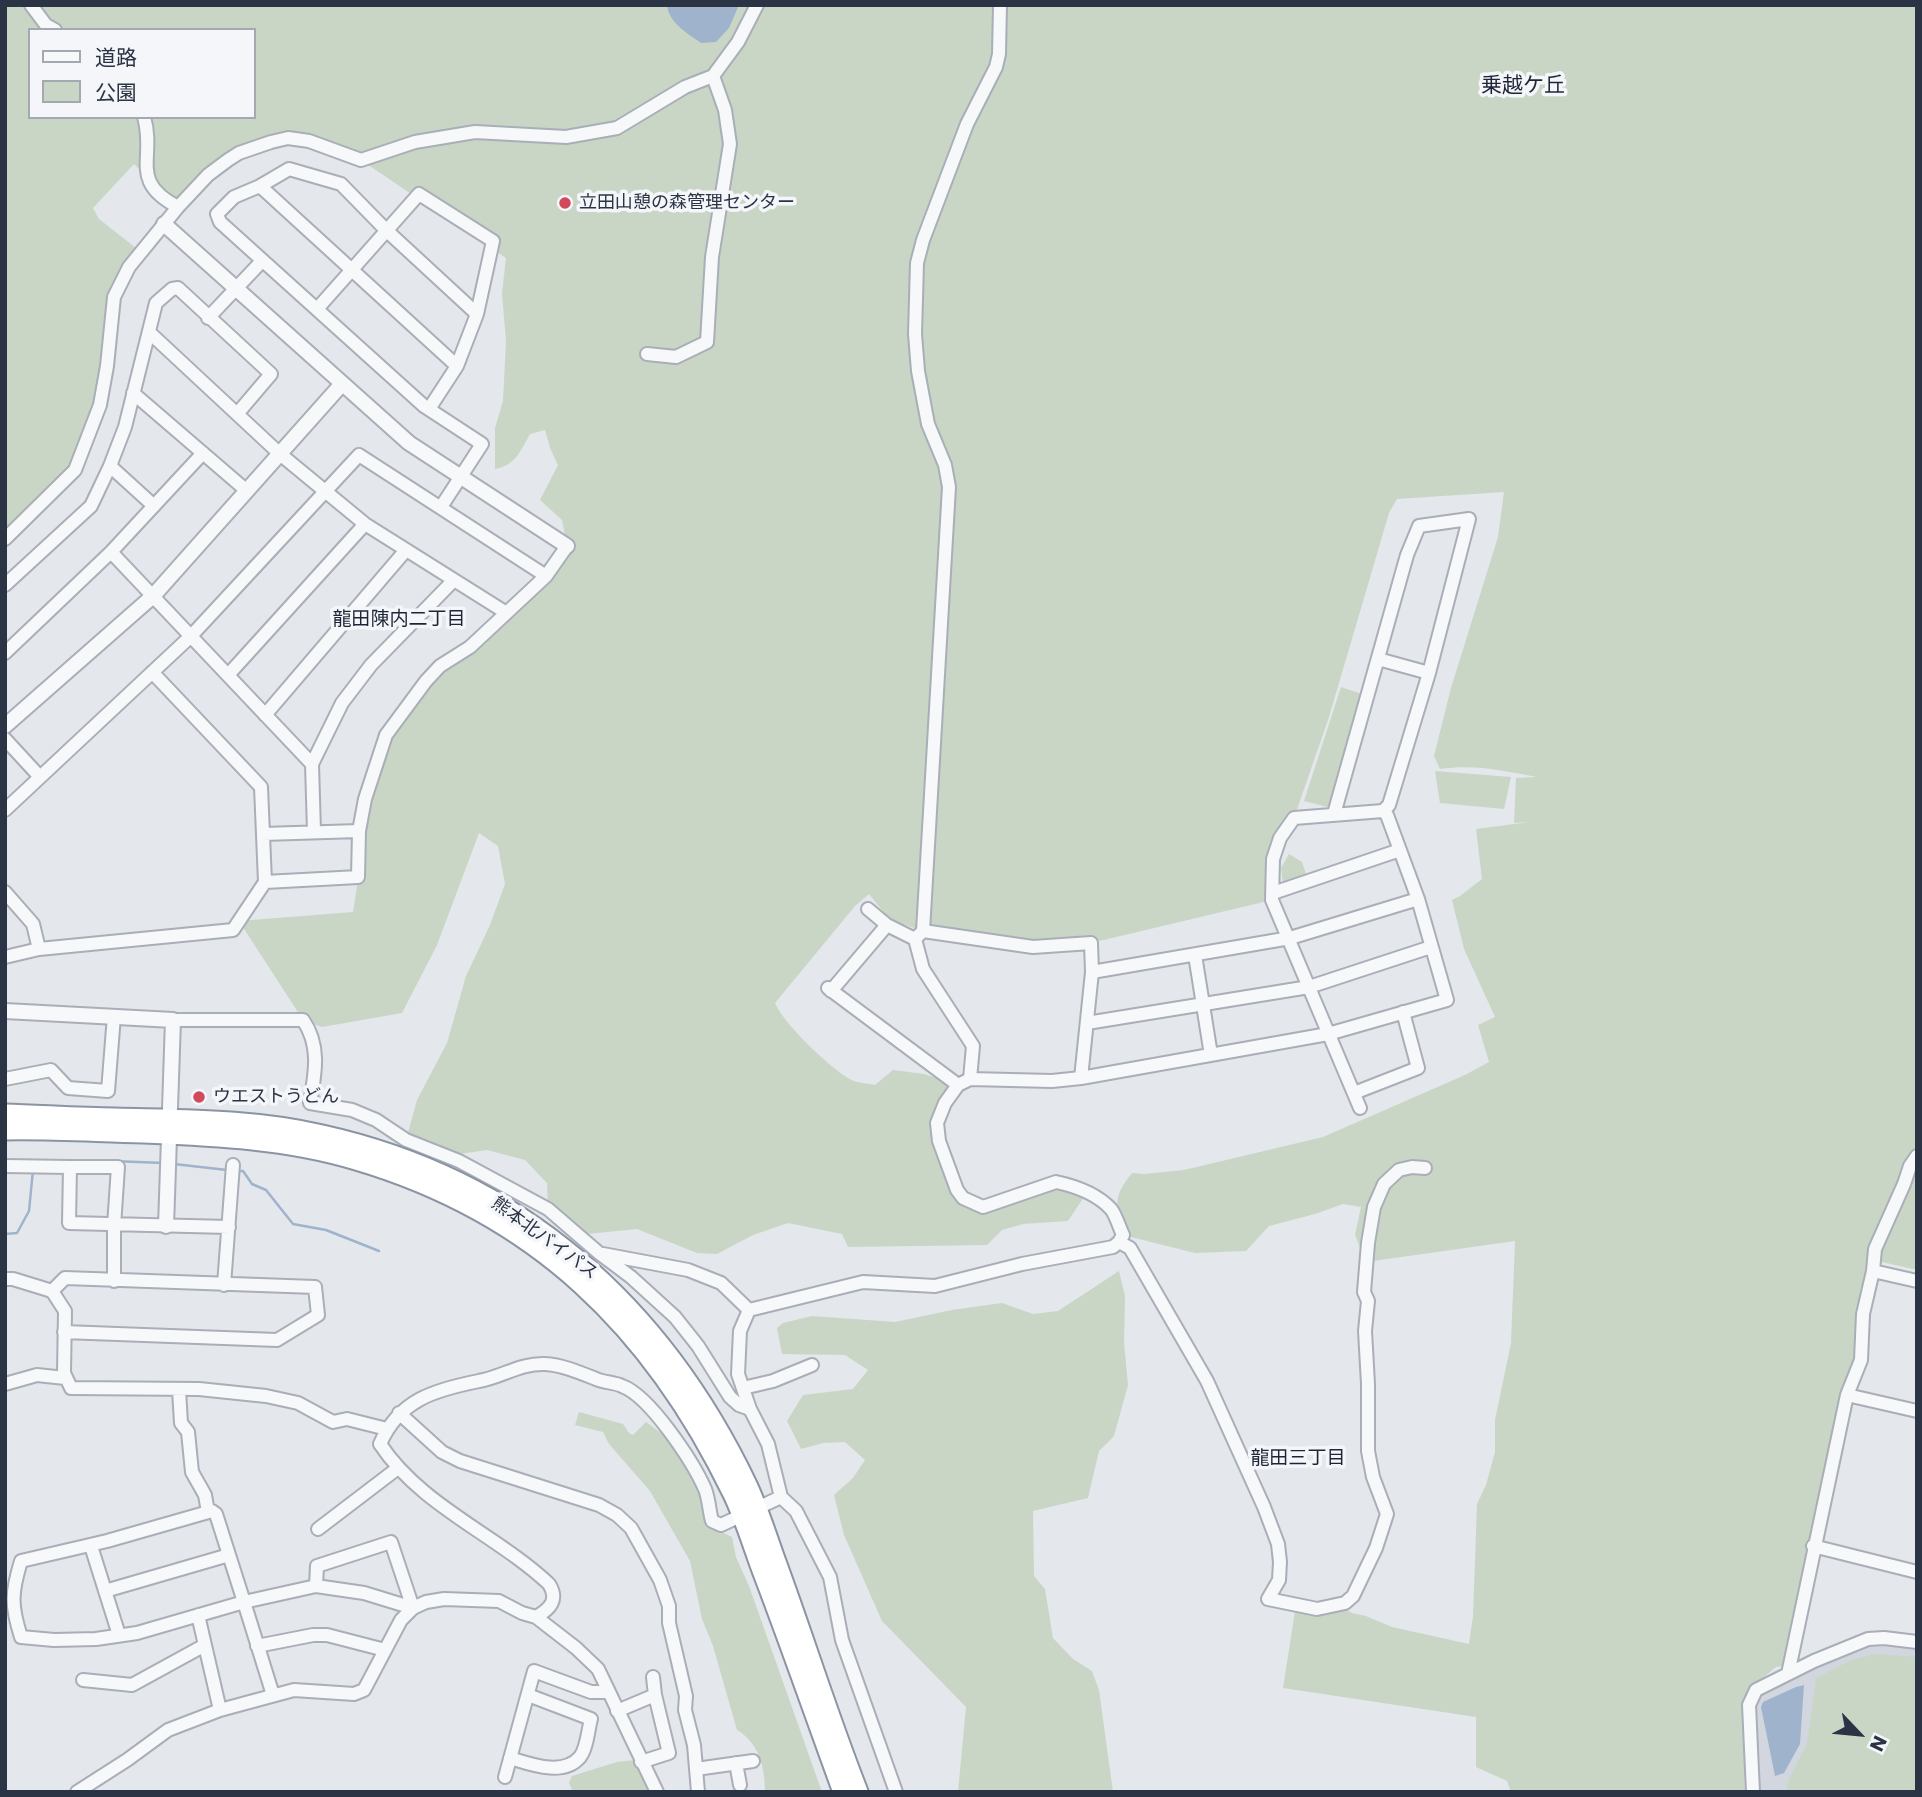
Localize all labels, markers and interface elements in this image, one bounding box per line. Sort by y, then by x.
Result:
legend [28,28,256,119]
text: 道路 [95,43,137,72]
district label: 乗越ケ丘 [1481,74,1565,100]
text: 公園 [95,78,137,107]
place label: 立田山憩の森管理センター [579,192,795,214]
marker: 立田山憩の森管理センター [557,195,573,211]
district label: 龍田陳内二丁目 [333,609,465,631]
place label: ウエストうどん [213,1086,339,1108]
marker: ウエストうどん [191,1089,207,1105]
street label: 熊本北バイパス [487,1193,601,1285]
district label: 龍田三丁目 [1251,1448,1345,1470]
north arrow [1824,1699,1894,1769]
text: N [1863,1731,1894,1756]

